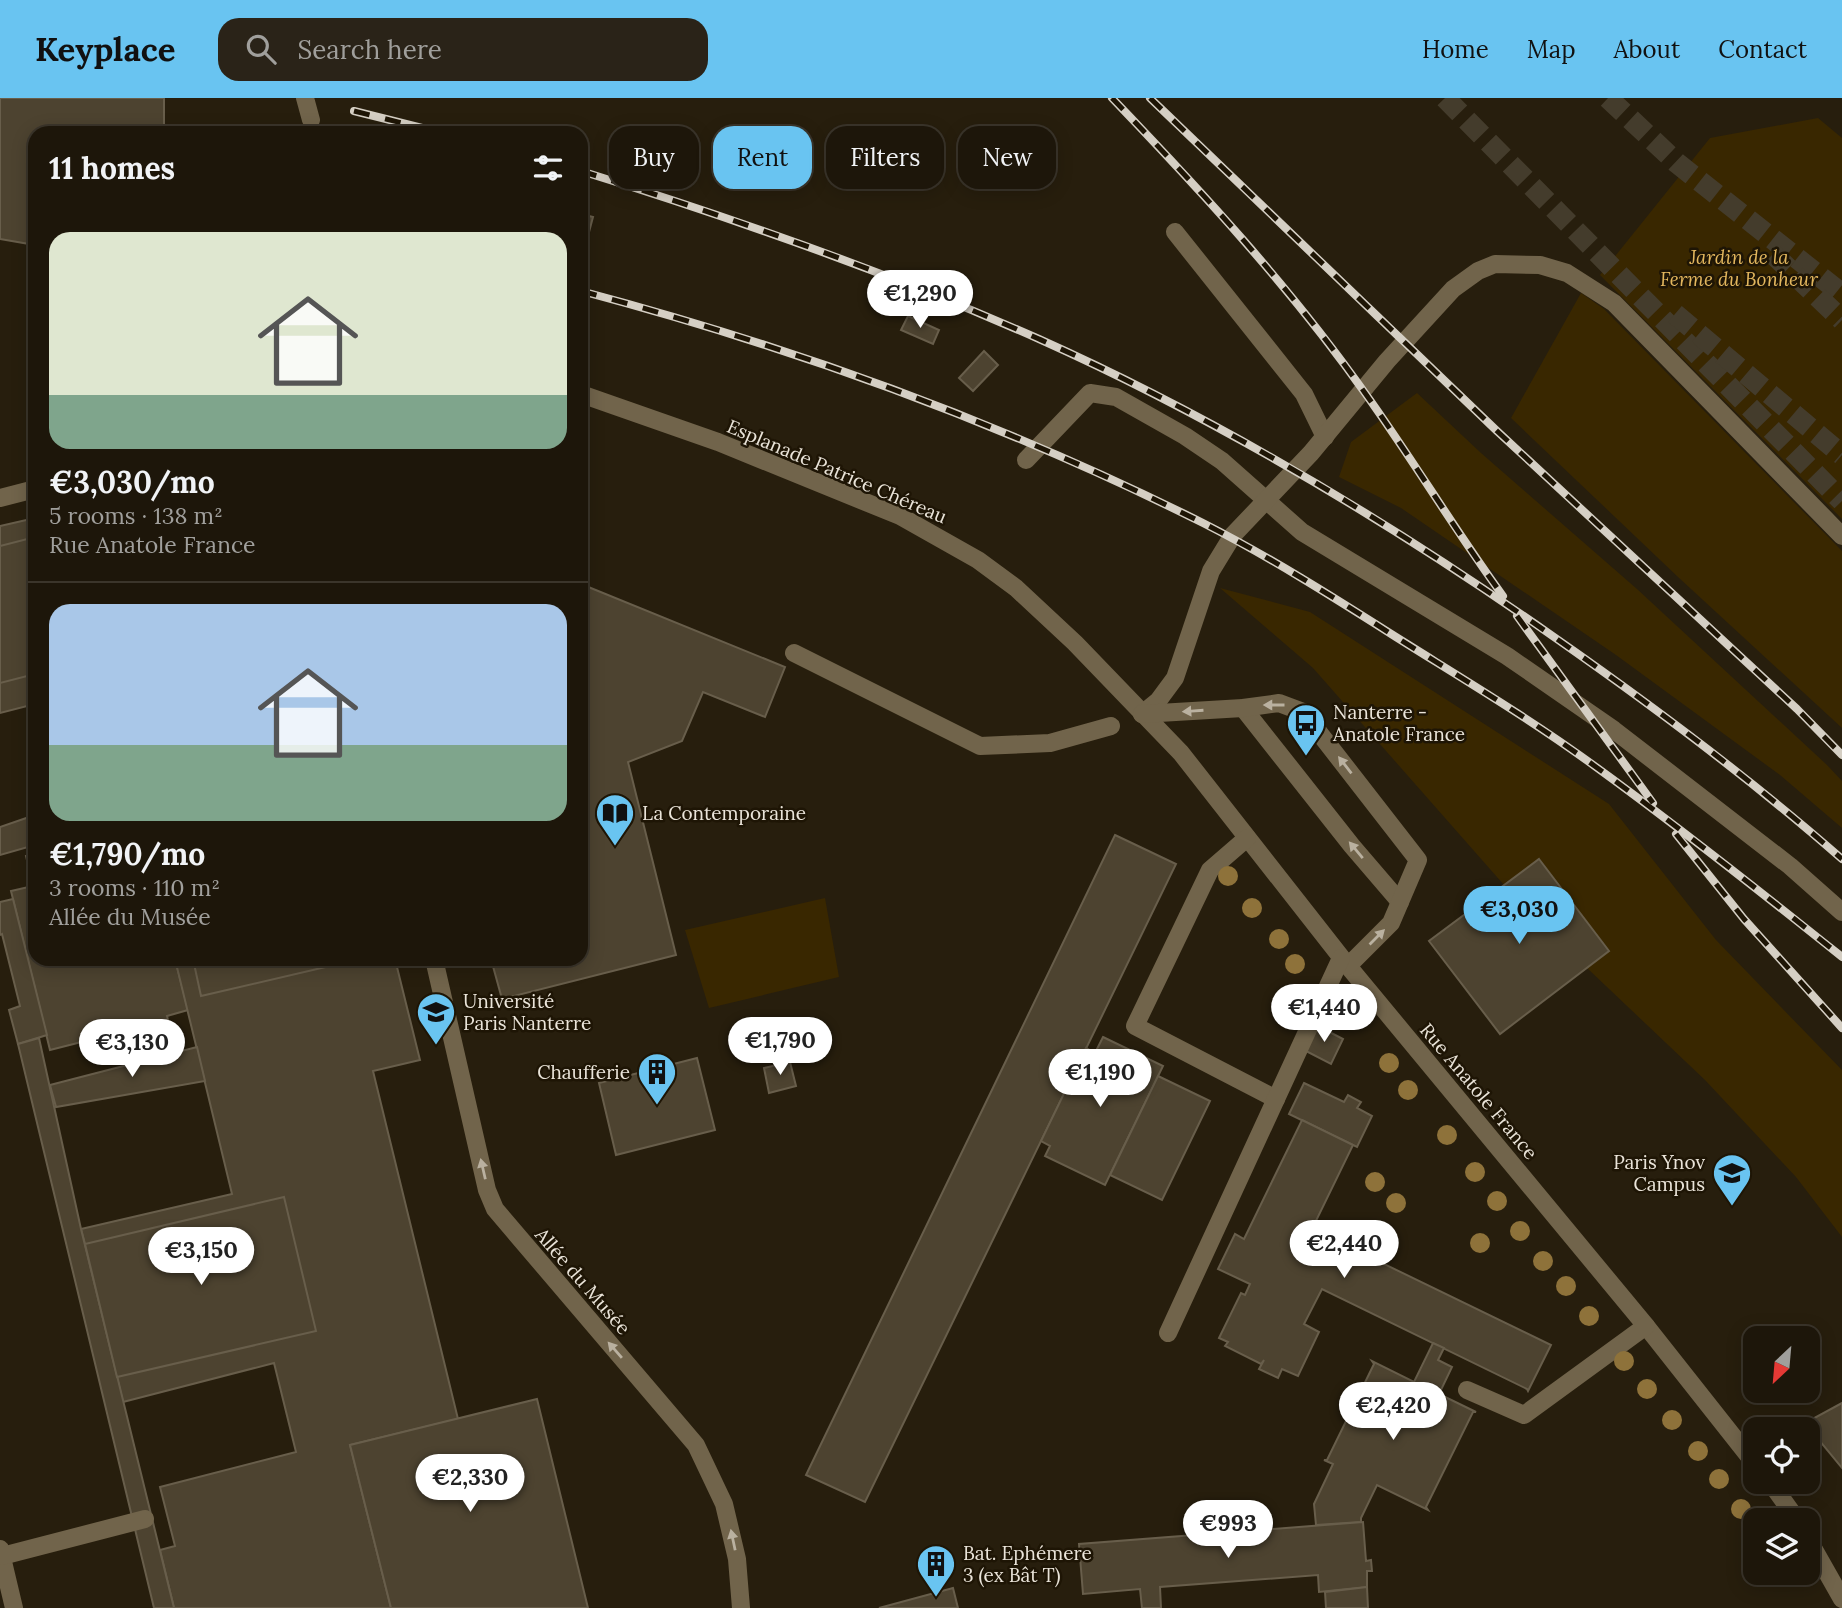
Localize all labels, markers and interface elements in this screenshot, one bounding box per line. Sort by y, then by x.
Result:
search box [218,18,708,81]
text: Keyplace [35,28,176,70]
icon: search [242,30,280,68]
text: Search here [298,33,442,66]
text: Home [1422,34,1489,65]
text: Map [1527,34,1576,65]
text: About [1614,34,1680,65]
text: Contact [1718,34,1807,65]
chip: Buy [609,126,699,189]
chip: Rent [713,126,812,189]
chip: Filters [826,126,944,189]
chip: New [958,126,1056,189]
text: 11 homes [49,149,175,187]
icon: filters [529,149,567,187]
park label: Jardin de la Ferme du Bonheur [1660,245,1818,291]
pin: €1,290 [863,271,977,330]
icon: home [245,278,371,404]
text: €1,290 [883,278,957,307]
street label: Esplanade Patrice Chéreau [723,414,951,528]
text: €3,030/mo [49,463,215,501]
text: 5 rooms · 138 m² [49,501,223,530]
text: Rue Anatole France [49,530,255,559]
icon: home [245,650,371,776]
one-way arrow [1263,699,1285,711]
place label: Nanterre - Anatole France [1332,700,1465,746]
bus stop icon: Nanterre - Anatole France [1285,702,1327,757]
one-way arrow [1182,706,1204,717]
one-way arrow [1338,756,1353,774]
library icon: La Contemporaine [594,792,636,847]
place label: La Contemporaine [642,801,806,825]
text: €1,790/mo [49,835,205,873]
one-way arrow [1349,842,1364,859]
text: 3 rooms · 110 m² [49,873,220,902]
pin: €3,030 [1462,886,1576,946]
text: €3,030 [1479,894,1559,923]
text: Allée du Musée [49,902,211,931]
one-way arrow [1369,928,1386,945]
pin: €1,440 [1267,984,1381,1044]
place label: Université Paris Nanterre [463,989,591,1035]
school or university icon: Université Paris Nanterre [415,991,457,1046]
text: €1,440 [1287,992,1361,1021]
pin: €1,790 [723,1018,837,1077]
street label: Rue Anatole France [1415,1018,1543,1164]
pin: €3,130 [75,1020,189,1079]
text: €1,790 [744,1025,816,1054]
text: €3,130 [95,1027,169,1056]
pin: €1,190 [1043,1049,1157,1109]
building icon: Chaufferie [636,1051,678,1106]
text: €1,190 [1065,1057,1135,1086]
place label: Chaufferie [537,1060,630,1084]
place label: Paris Ynov Campus [1613,1150,1705,1196]
school or university icon: Paris Ynov Campus [1711,1152,1753,1207]
one-way arrow [477,1158,488,1180]
pin: €2,440 [1287,1220,1401,1280]
street label: Allée du Musée [529,1222,636,1339]
pin: €3,150 [144,1228,258,1287]
text: €2,440 [1306,1228,1382,1257]
text: €3,150 [164,1235,238,1264]
north arrow [1743,1326,1820,1404]
map controls [1743,1326,1820,1585]
one-way arrow [608,1342,624,1359]
pin: €2,420 [1336,1382,1450,1442]
text: €2,420 [1355,1390,1431,1419]
button: locate [1743,1417,1820,1494]
pin: €2,330 [413,1454,527,1514]
text: €2,330 [431,1462,509,1491]
pin: €993 [1187,1500,1269,1560]
text: €993 [1199,1508,1257,1537]
button: layers [1743,1508,1820,1585]
one-way arrow [727,1529,738,1551]
place label: Bat. Ephémere 3 (ex Bât T) [963,1541,1092,1588]
building icon: Bat. Ephémere 3 (ex Bât T) [915,1543,957,1598]

